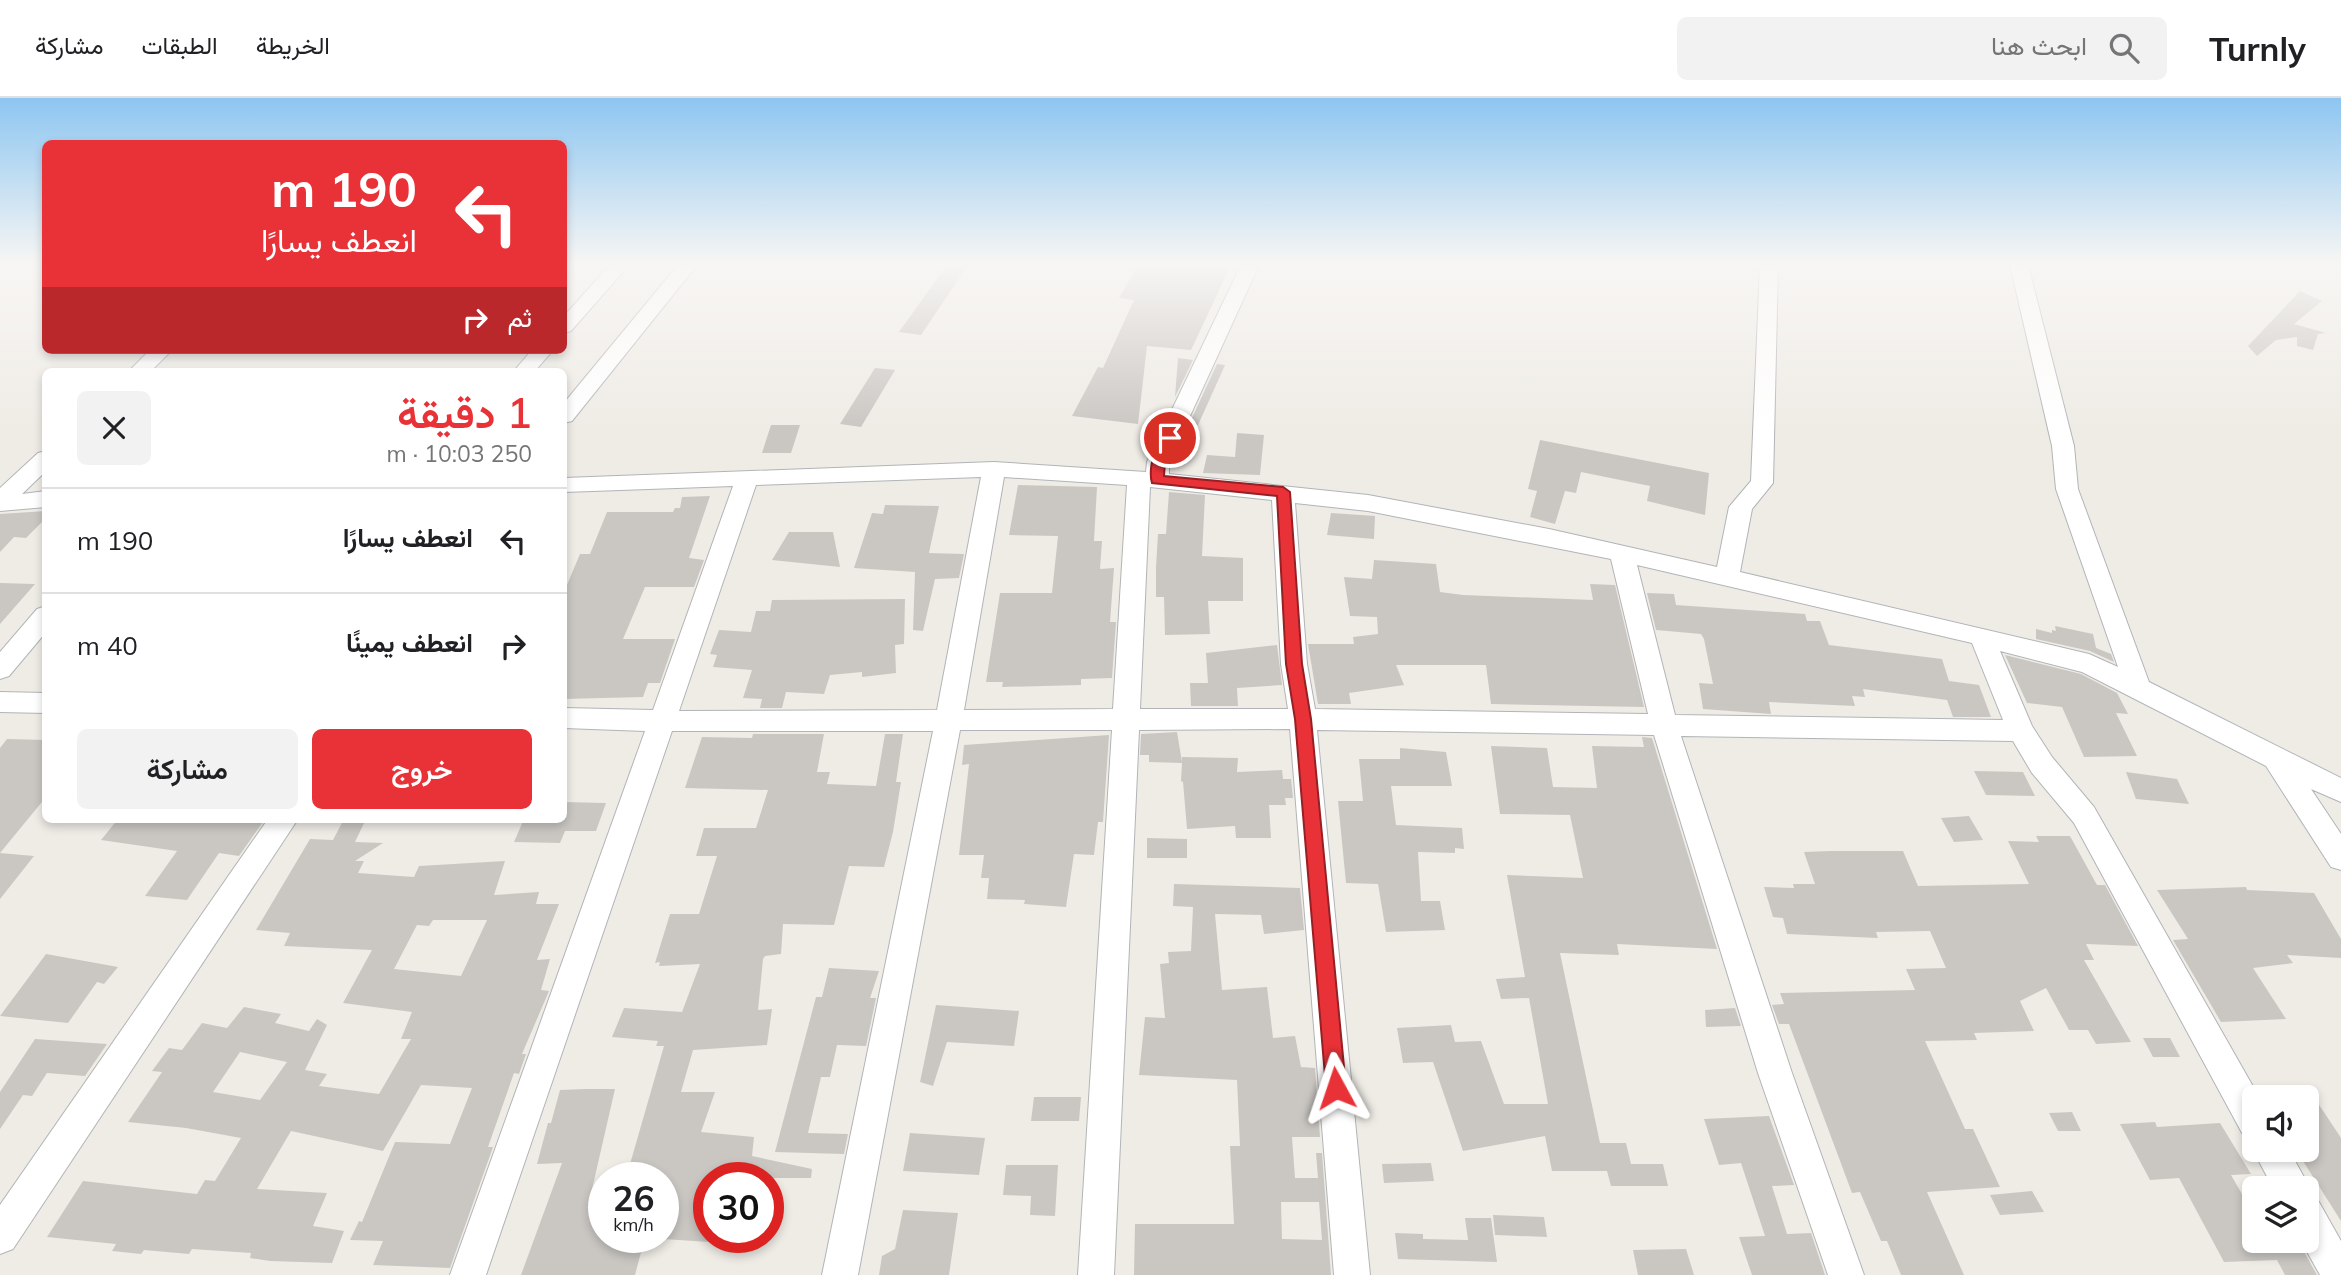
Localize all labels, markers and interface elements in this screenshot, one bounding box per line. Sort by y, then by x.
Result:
search box [1677,17,2167,80]
text: Turnly [2209,28,2306,69]
text: ابحث هنا [1991,29,2087,62]
icon: search [2105,29,2143,67]
text: مشاركة [35,30,103,60]
text: الطبقات [141,30,218,60]
text: الخريطة [256,30,330,60]
text: 190 m [271,158,417,219]
icon: left [441,168,532,259]
text: انعطف يسارًا [261,220,417,260]
icon: right [456,301,494,339]
text: ثم [508,301,532,334]
text: 1 دقيقة [397,386,532,439]
button: close [77,391,151,465]
pin [1140,408,1200,468]
icon: arrive [1151,419,1189,457]
text: 250 m · 10:03 [387,439,532,468]
text: انعطف يسارًا [343,521,473,554]
icon: left [494,522,532,560]
text: 190 m [77,524,153,557]
text: انعطف يمينًا [346,626,473,659]
icon: right [494,627,532,665]
text: 40 m [77,629,138,662]
button: مشاركة [77,729,298,809]
button: خروج [312,729,532,809]
position arrow [1299,1051,1373,1125]
map controls [2242,1085,2319,1253]
button: sound [2242,1085,2319,1162]
speed limit sign: 30 [693,1162,784,1253]
text: 26 [612,1176,655,1220]
button: layers [2242,1176,2319,1253]
text: km/h [613,1213,654,1236]

